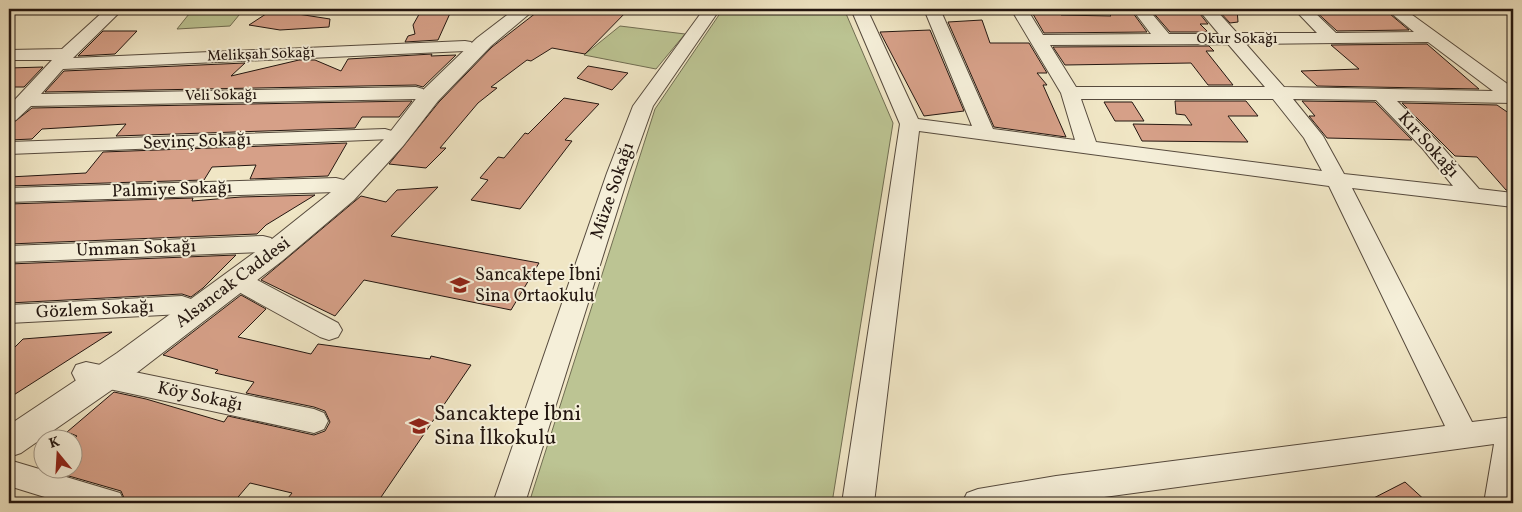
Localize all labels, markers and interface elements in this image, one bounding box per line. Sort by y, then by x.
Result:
street label: Okur Sokağı [1197,29,1277,50]
street label: Melikşah Sokağı [207,43,315,67]
street label: Veli Sokağı [185,85,257,107]
street label: Kır Sokağı [1391,106,1465,184]
street label: Sevinç Sokağı [142,128,252,156]
street label: Müze Sokağı [585,139,641,243]
street label: Palmiye Sokağı [111,175,233,205]
street label: Alsancak Caddesi [170,231,296,335]
street label: Umman Sokağı [76,234,196,264]
place label: Sancaktepe İbni Sina Ortaokulu [475,263,601,309]
school or university icon: Sancaktepe İbni Sina Ortaokulu [449,274,471,296]
street label: Gözlem Sokağı [35,294,155,326]
street label: Köy Sokağı [155,376,245,418]
place label: Sancaktepe İbni Sina İlkokulu [434,400,581,453]
school or university icon: Sancaktepe İbni Sina İlkokulu [408,415,430,437]
north arrow [32,430,82,480]
text: K [47,432,62,454]

